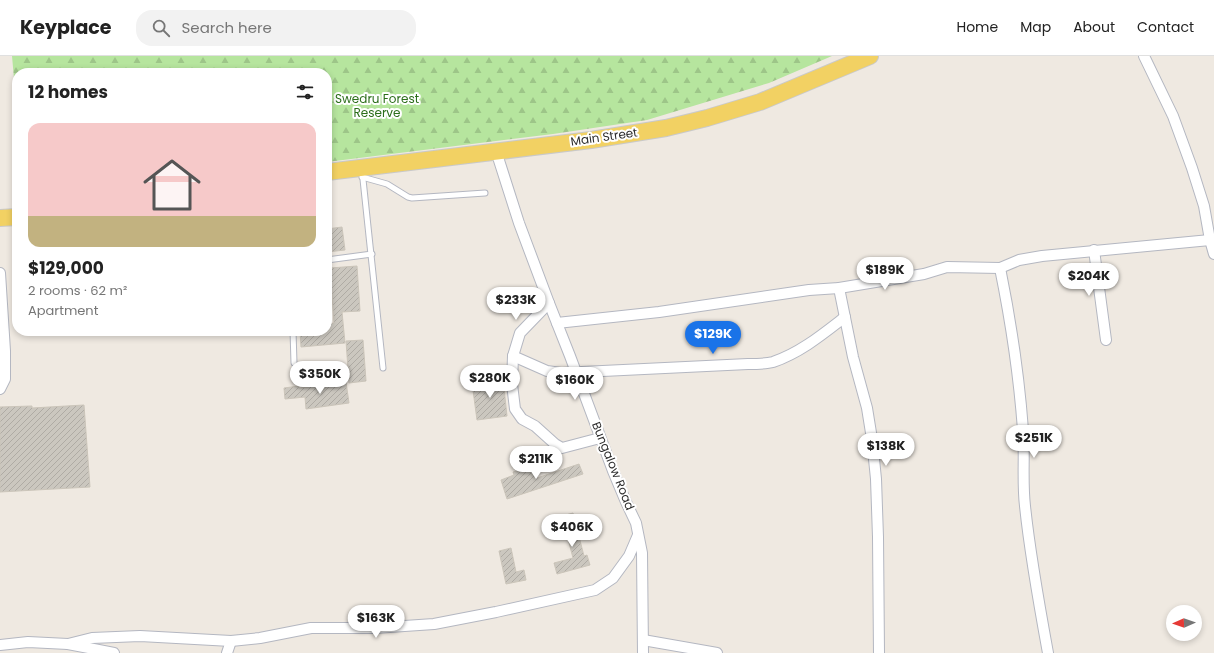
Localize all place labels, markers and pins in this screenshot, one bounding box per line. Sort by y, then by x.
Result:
pin: $189K [857,257,913,291]
pin: $204K [1061,263,1117,297]
pin: $233K [488,287,544,321]
pin: $129K [685,321,741,355]
pin: $350K [292,361,348,395]
pin: $280K [462,365,518,399]
pin: $160K [547,367,603,401]
pin: $251K [1006,425,1062,459]
pin: $138K [858,433,914,467]
pin: $211K [508,446,564,480]
pin: $406K [544,514,600,548]
pin: $163K [348,605,404,639]

